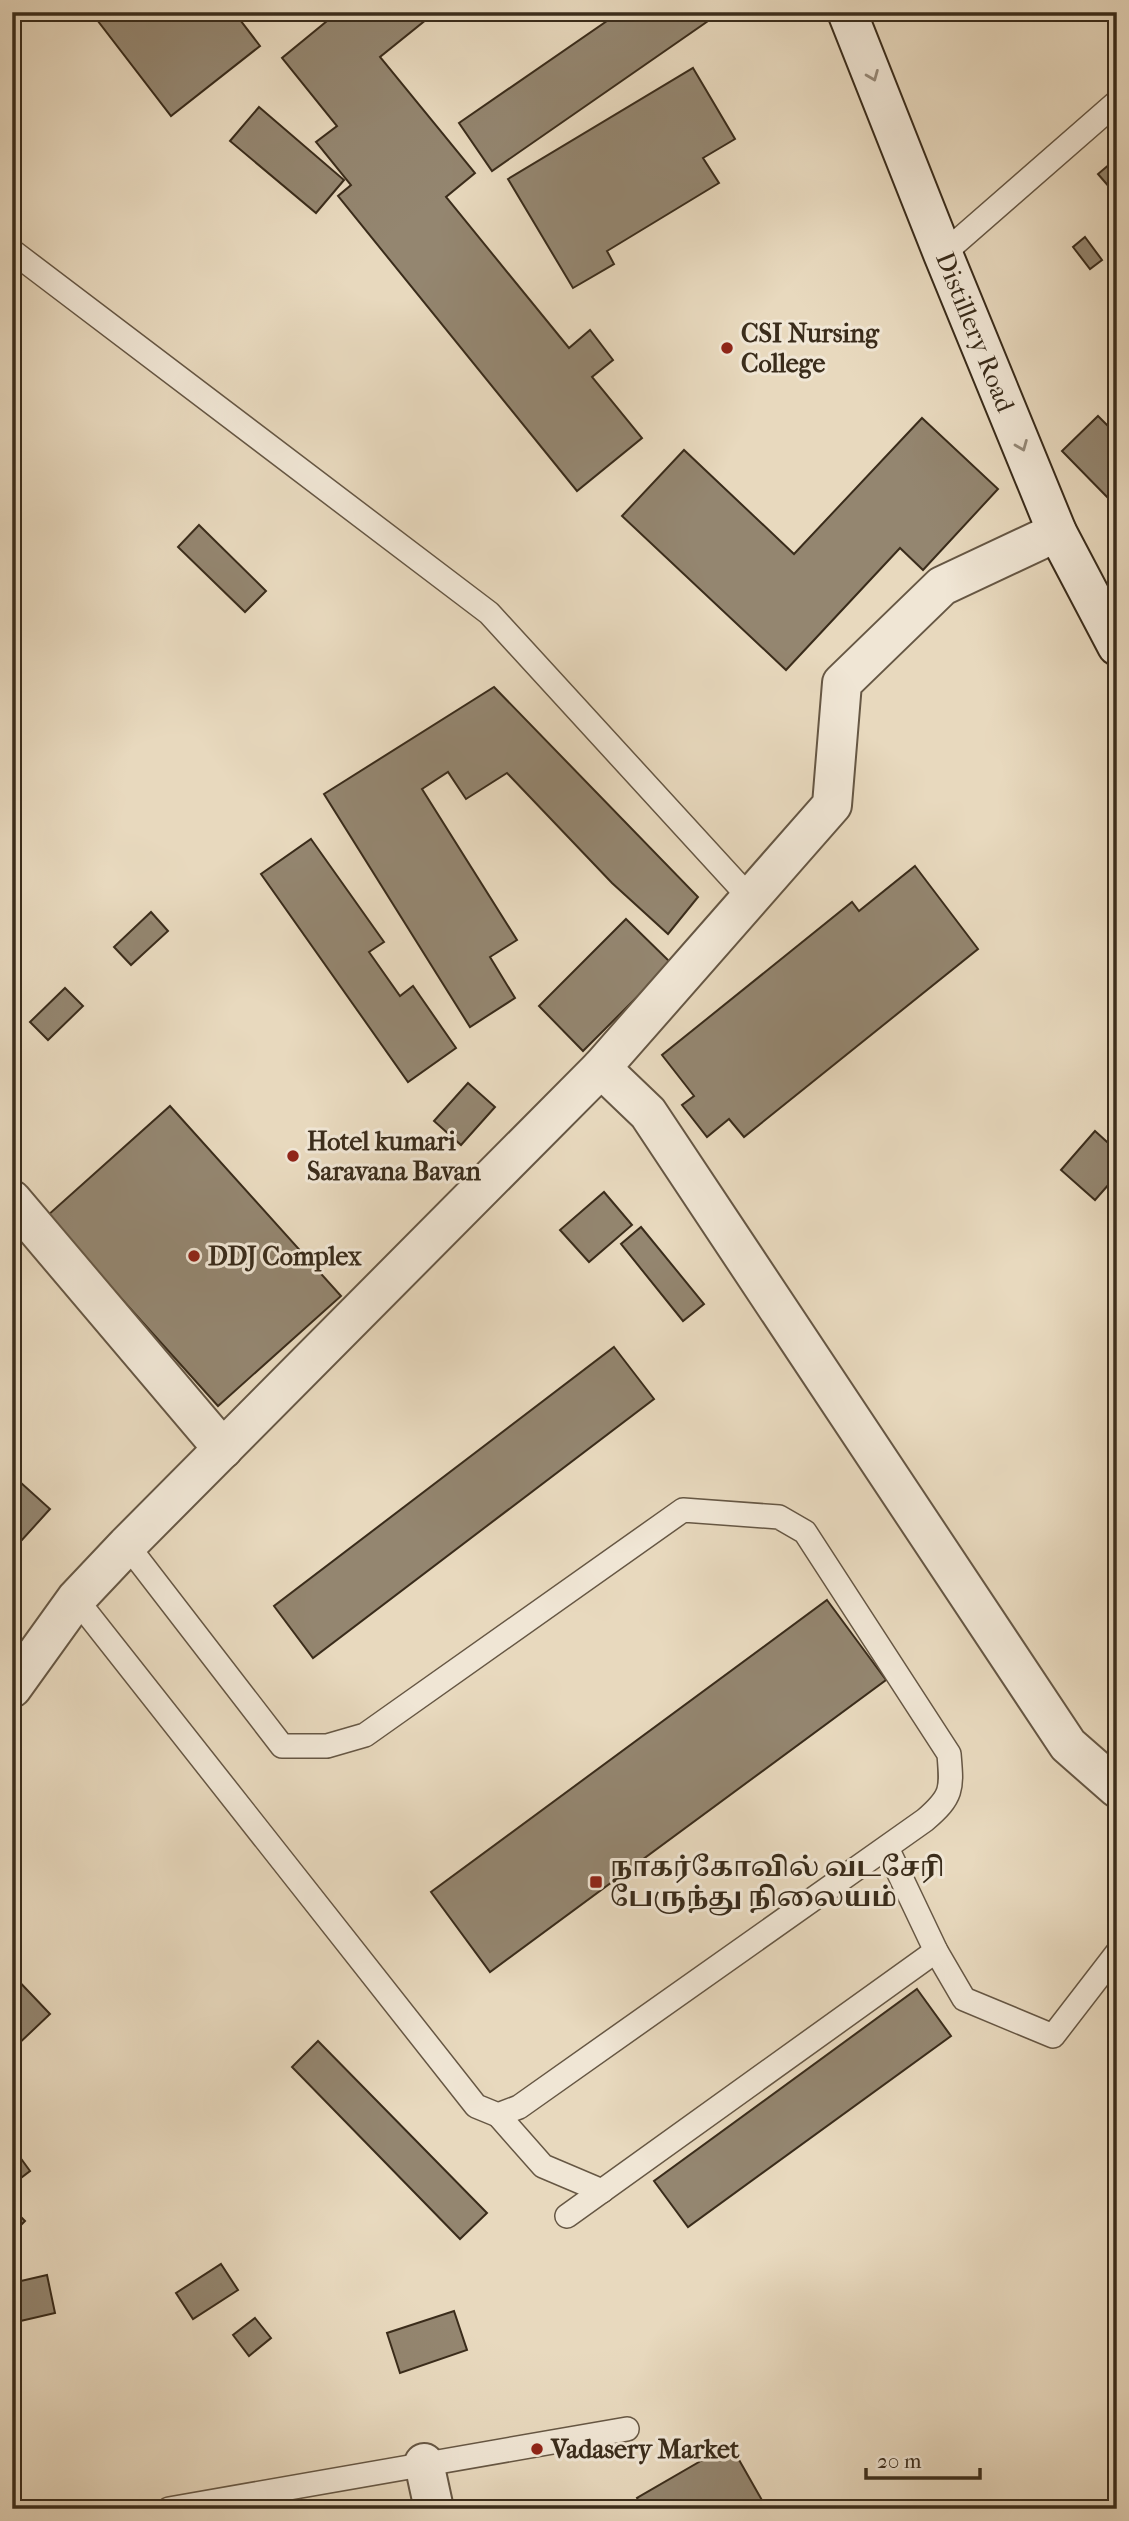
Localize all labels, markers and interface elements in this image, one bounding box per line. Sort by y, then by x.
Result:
one-way arrow [864,69,878,81]
street label: Distillery Road [929,248,1021,417]
place label: CSI Nursing College [741,318,880,379]
marker: CSI Nursing College [719,340,735,356]
one-way arrow [1013,439,1027,451]
place label: Hotel kumari Saravana Bavan [307,1126,482,1187]
marker: Hotel kumari Saravana Bavan [285,1148,301,1164]
place label: DDJ Complex [208,1241,362,1272]
marker: DDJ Complex [186,1248,202,1264]
place label: நாகர்கோவில் வடசேரி பேருந்து நிலையம் [610,1852,944,1916]
marker: நாகர்கோவில் வடசேரி பேருந்து நிலையம் [588,1874,604,1890]
place label: Vadasery Market [550,2434,740,2465]
scale bar [866,2437,980,2481]
marker: Vadasery Market [529,2441,545,2457]
text: 20 m [877,2449,922,2473]

